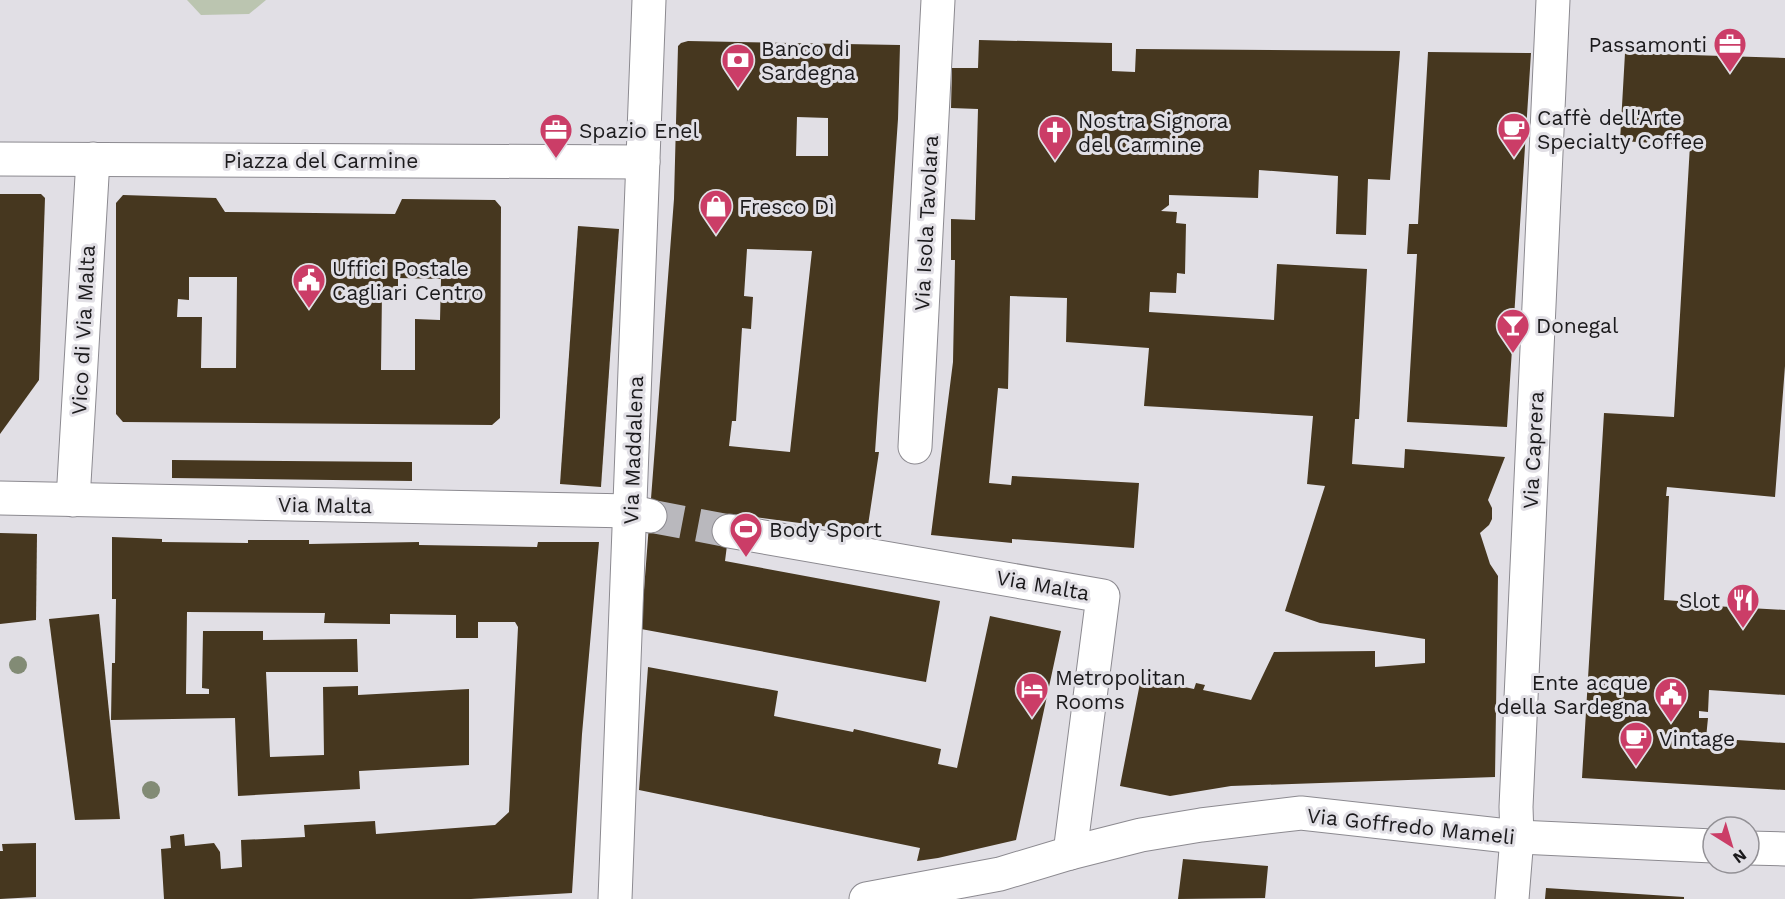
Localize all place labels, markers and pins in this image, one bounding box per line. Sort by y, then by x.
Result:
office icon: Passamonti [1712,26,1748,73]
place label: Passamonti [1588,32,1707,57]
place label: Banco di Sardegna [761,36,856,85]
bank icon: Banco di Sardegna [720,42,756,89]
place label: Caffè dell'Arte Specialty Coffee [1537,105,1704,154]
place label: Nostra Signora del Carmine [1078,108,1229,157]
cafe icon: Caffè dell'Arte Specialty Coffee [1496,111,1532,158]
office icon: Spazio Enel [538,112,574,159]
church icon: Nostra Signora del Carmine [1037,114,1073,161]
place label: Spazio Enel [579,118,699,143]
shop icon: Fresco Dì [698,188,734,235]
place label: Fresco Dì [739,194,835,219]
place label: Uffici Postale Cagliari Centro [332,256,484,305]
public building icon: Uffici Postale Cagliari Centro [291,262,327,309]
bar icon: Donegal [1495,307,1531,354]
place label: Donegal [1536,313,1619,338]
sports icon: Body Sport [728,511,764,558]
place label: Body Sport [769,517,882,542]
restaurant icon: Slot [1725,582,1761,629]
place label: Slot [1679,588,1720,613]
place label: Metropolitan Rooms [1055,665,1186,714]
place label: Ente acque della Sardegna [1497,670,1648,719]
hotel icon: Metropolitan Rooms [1014,671,1050,718]
public building icon: Ente acque della Sardegna [1653,676,1689,723]
cafe icon: Vintage [1618,720,1654,767]
place label: Vintage [1659,726,1735,751]

